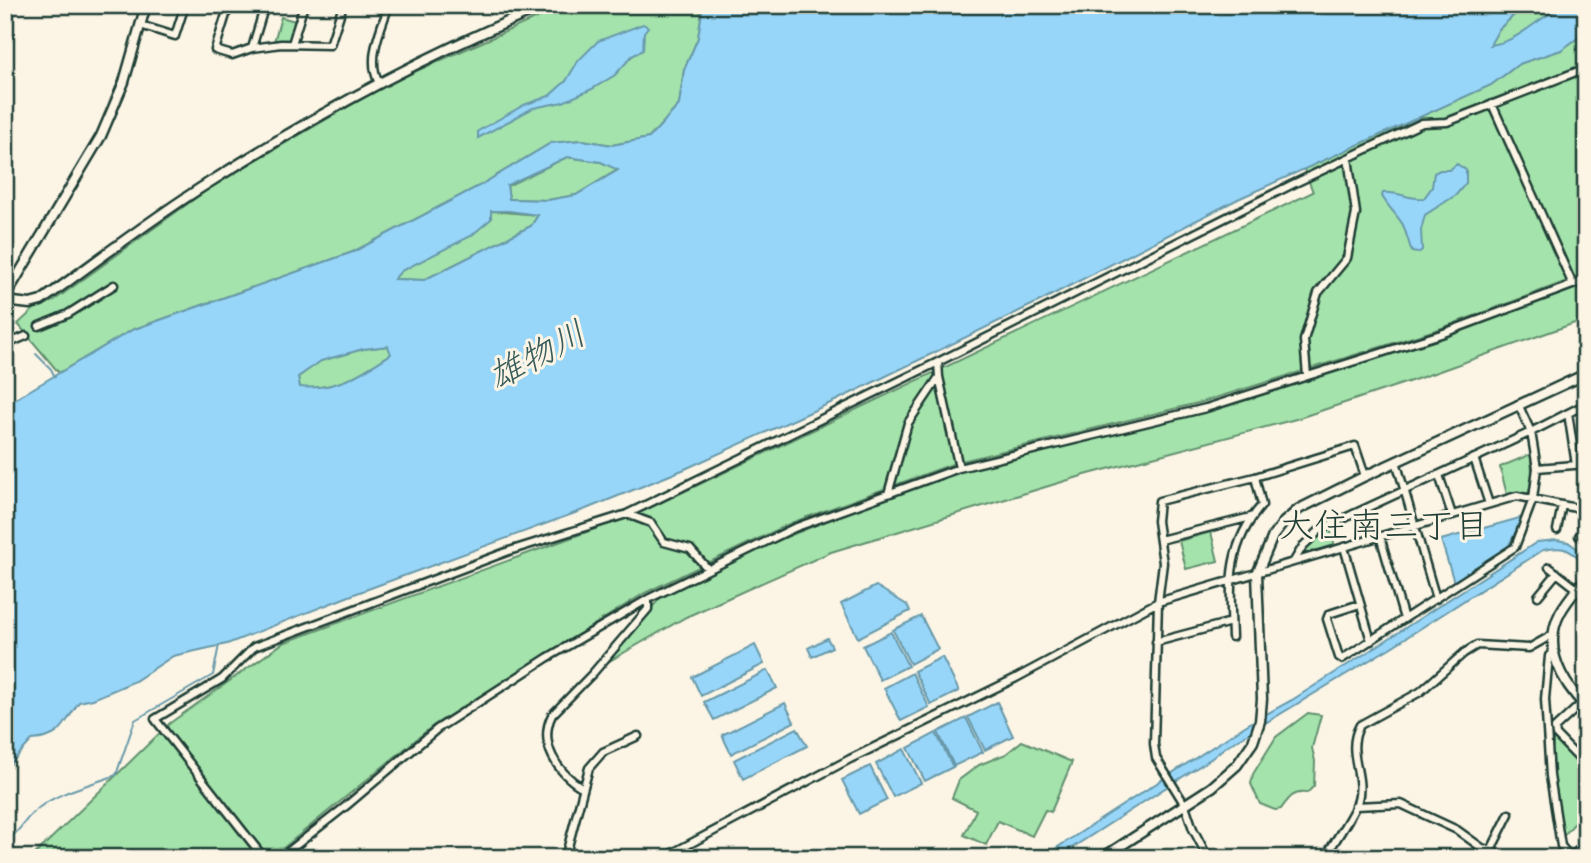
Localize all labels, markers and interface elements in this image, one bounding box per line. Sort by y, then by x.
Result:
water label: 雄物川 [480,310,594,400]
district label: 大住南三丁目 [1279,503,1489,548]

